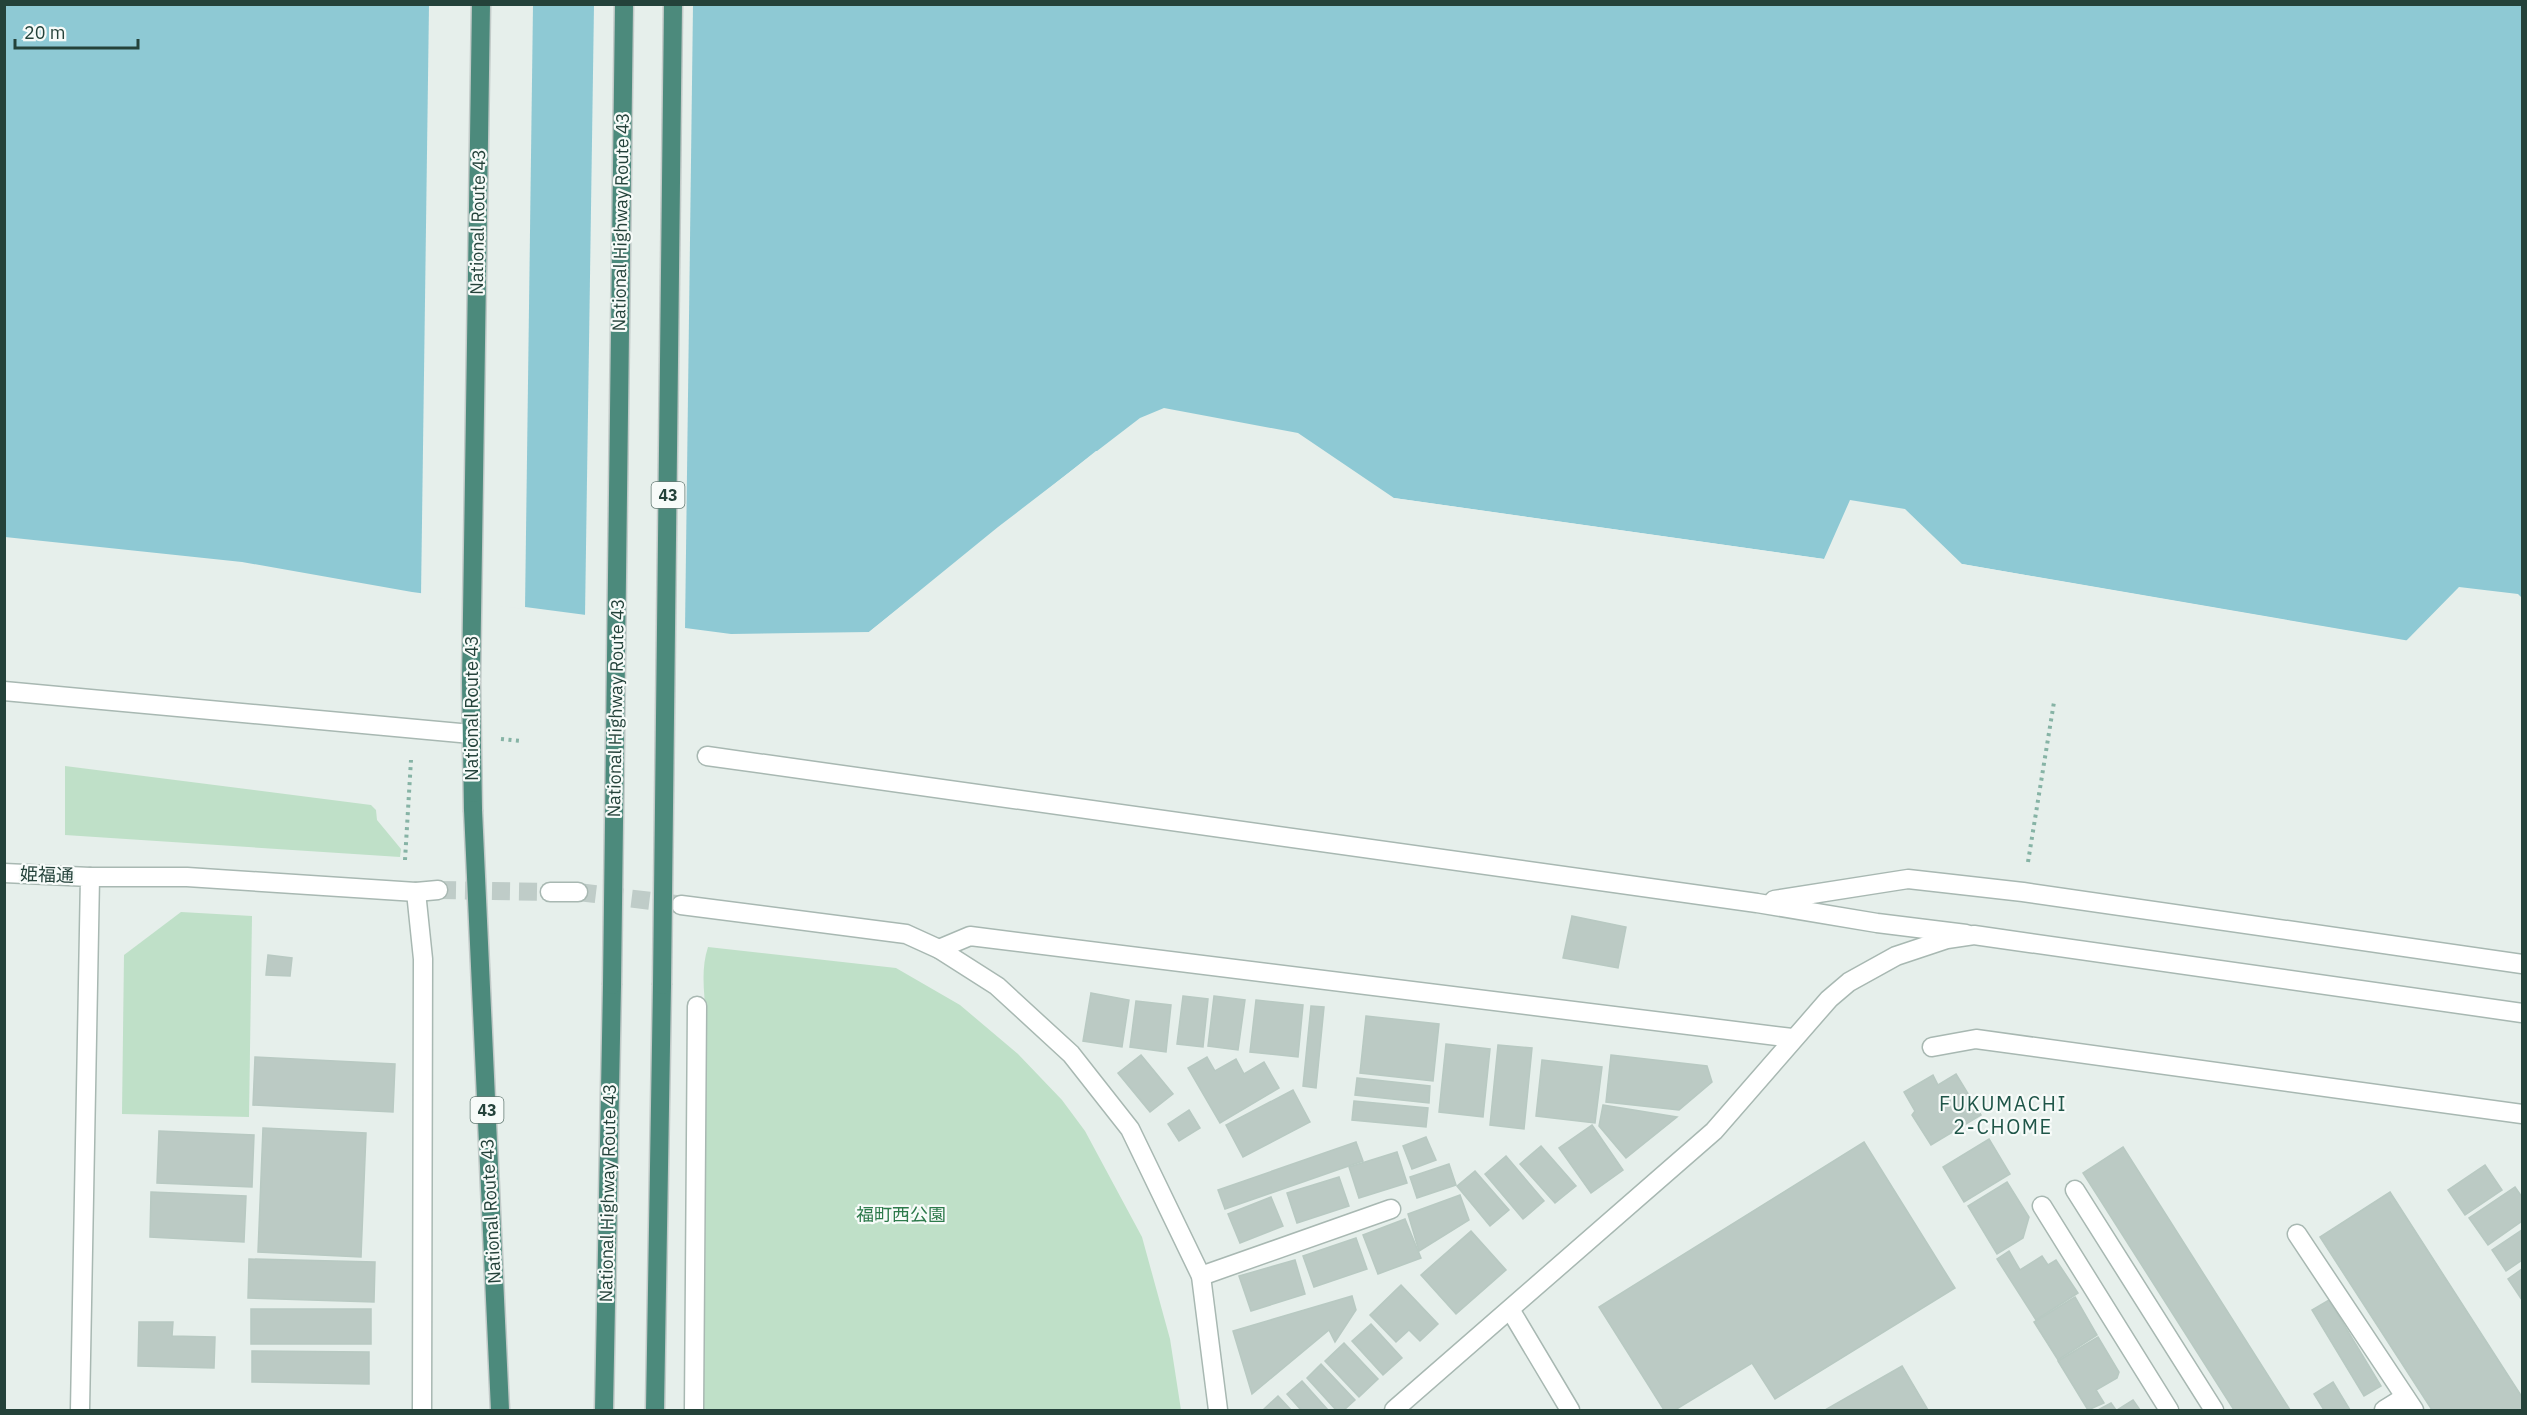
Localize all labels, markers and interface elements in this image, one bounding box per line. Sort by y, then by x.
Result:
scale bar [15,12,138,50]
text: 20 m [24,21,66,44]
street label: National Highway Route 43 [607,112,634,332]
street label: National Route 43 [465,149,490,295]
road number: 43 [652,482,684,508]
street label: National Highway Route 43 [602,598,629,818]
street label: National Route 43 [460,635,483,781]
street label: 姫福通 [20,862,74,887]
street label: National Highway Route 43 [594,1083,621,1303]
district label: FUKUMACHI 2-CHOME [1939,1090,2067,1140]
road number: 43 [470,1097,504,1123]
street label: National Route 43 [475,1138,506,1284]
park label: 福町西公園 [856,1203,946,1226]

